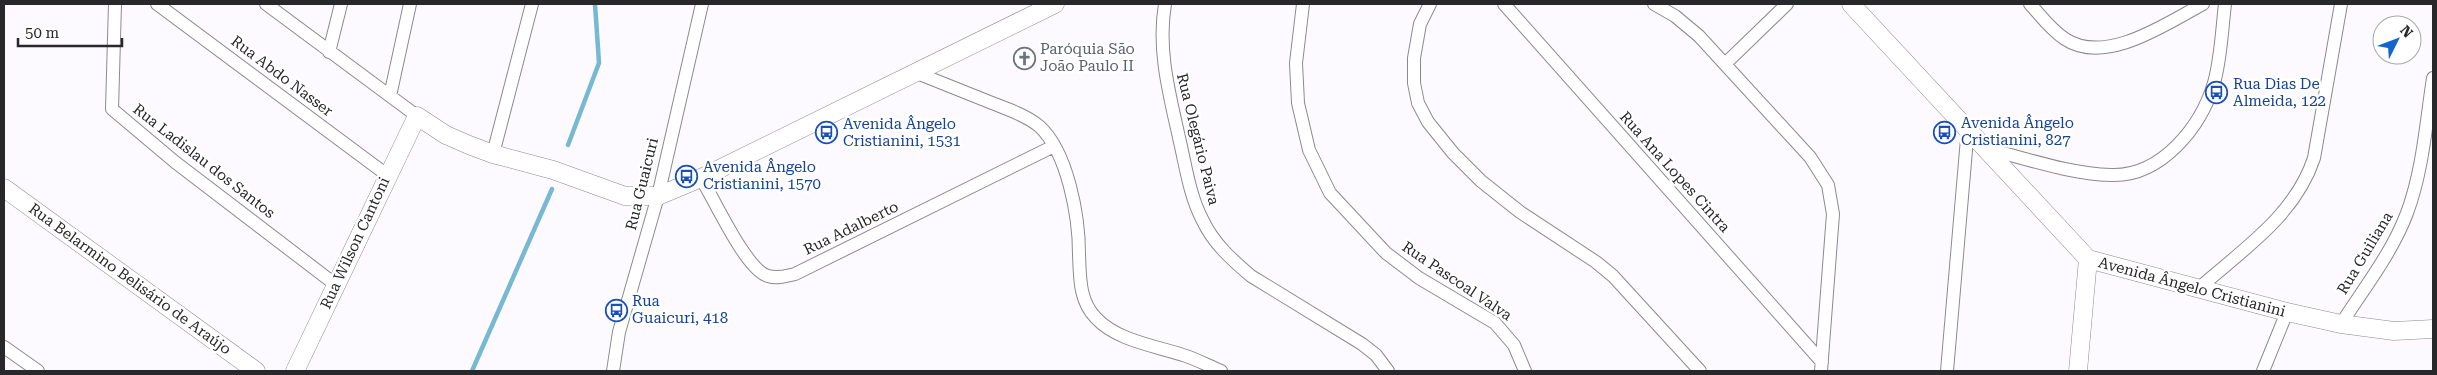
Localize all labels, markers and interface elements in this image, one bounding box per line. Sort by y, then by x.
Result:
scale bar [18,15,121,47]
north arrow [2372,15,2422,65]
text: N [2397,22,2416,41]
text: 50 m [25,24,60,42]
street label: Rua Abdo Nasser [228,32,336,120]
place label: Paróquia São João Paulo II [1040,40,1135,75]
church icon: Paróquia São João Paulo II [1012,46,1036,70]
street label: Rua Olegário Paiva [1173,71,1223,207]
place label: Rua Dias De Almeida, 122 [2233,75,2326,110]
bus stop icon: Rua Dias De Almeida, 122 [2205,81,2229,105]
street label: Rua Ladislau dos Santos [129,100,279,222]
street label: Rua Ana Lopes Cintra [1616,108,1734,236]
place label: Avenida Ângelo Cristianini, 827 [1961,114,2074,149]
place label: Avenida Ângelo Cristianini, 1531 [843,115,961,150]
bus stop icon: Avenida Ângelo Cristianini, 827 [1933,120,1957,144]
bus stop icon: Avenida Ângelo Cristianini, 1531 [815,121,839,145]
street label: Rua Guaicuri [622,136,662,232]
place label: Avenida Ângelo Cristianini, 1570 [703,158,821,193]
bus stop icon: Avenida Ângelo Cristianini, 1570 [675,164,699,188]
street label: Rua Wilson Cantoni [317,174,394,312]
street label: Rua Adalberto [801,197,901,259]
street label: Rua Belarmino Belisário de Araújo [25,199,235,359]
street label: Rua Guiliana [2333,209,2397,297]
street label: Rua Pascoal Valva [1399,238,1515,324]
street label: Avenida Ângelo Cristianini [2096,253,2288,321]
place label: Rua Guaicuri, 418 [632,292,728,327]
bus stop icon: Rua Guaicuri, 418 [604,298,628,322]

